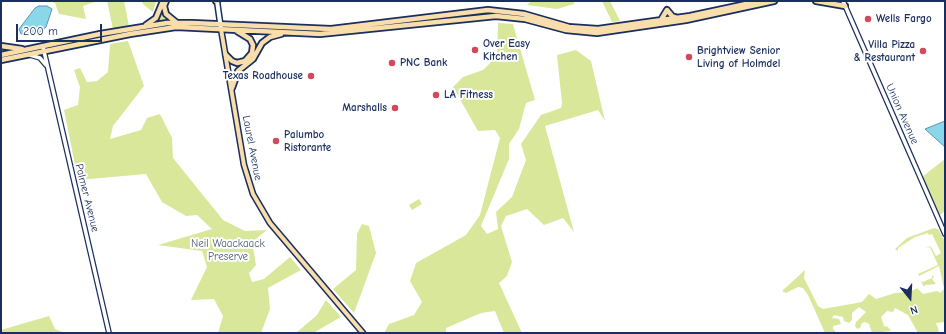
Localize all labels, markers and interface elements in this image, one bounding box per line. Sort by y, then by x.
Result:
place label: Wells Fargo [876,12,932,26]
marker: Wells Fargo [863,14,873,24]
scale bar [18,16,104,42]
text: 200 m [23,24,58,38]
place label: Over Easy Kitchen [483,37,530,63]
place label: Villa Pizza & Restaurant [854,38,915,64]
place label: Brightview Senior Living of Holmdel [697,44,780,70]
marker: Over Easy Kitchen [470,45,480,55]
marker: Villa Pizza & Restaurant [918,46,928,56]
marker: Brightview Senior Living of Holmdel [684,52,694,62]
place label: PNC Bank [400,56,447,70]
marker: PNC Bank [387,58,397,68]
place label: Texas Roadhouse [223,69,303,83]
marker: Texas Roadhouse [306,71,316,81]
street label: Union Avenue [883,82,921,146]
place label: LA Fitness [444,88,493,102]
marker: LA Fitness [431,90,441,100]
place label: Marshalls [342,101,387,115]
marker: Marshalls [390,103,400,113]
street label: Laurel Avenue [239,114,265,182]
place label: Palumbo Ristorante [284,128,331,154]
marker: Palumbo Ristorante [271,136,281,146]
street label: Palmer Avenue [72,162,102,234]
park label: Neil Waackaack Preserve [191,237,265,263]
north arrow [890,278,930,318]
text: N [908,303,919,317]

